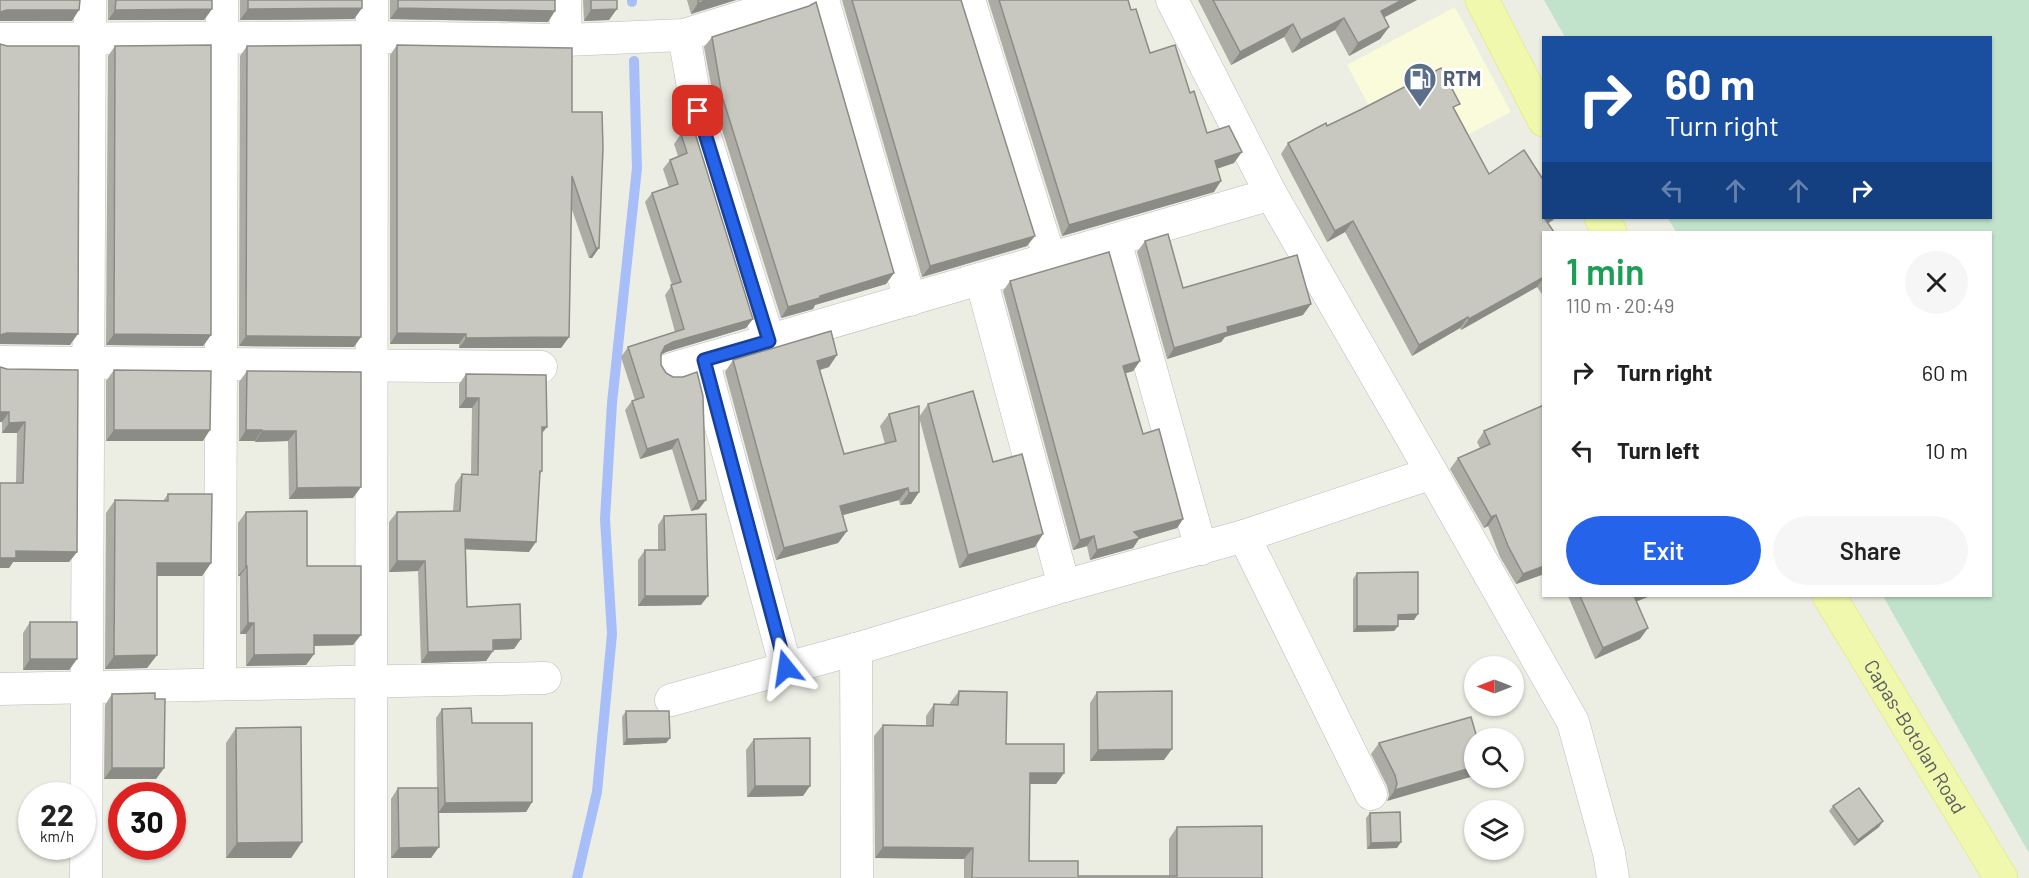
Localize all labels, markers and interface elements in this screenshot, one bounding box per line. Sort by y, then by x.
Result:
text: 60 m [1665,58,1755,108]
icon: right [1566,60,1644,138]
fuel station icon: RTM [1402,61,1438,108]
place label: RTM [1443,66,1481,90]
pin [672,85,723,136]
icon: arrive [681,94,714,127]
text: Turn right [1665,109,1779,141]
icon: left [1656,174,1689,207]
icon: ahead [1719,174,1752,207]
icon: ahead [1782,174,1815,207]
icon: right [1845,174,1878,207]
text: 1 min [1566,249,1645,292]
button: close [1905,251,1968,314]
text: 110 m · 20:49 [1566,293,1674,317]
icon: right [1566,356,1599,389]
text: Turn right [1617,359,1712,385]
text: 60 m [1922,359,1968,385]
icon: left [1566,434,1599,467]
text: Turn left [1617,437,1700,463]
text: 10 m [1925,437,1968,463]
button: Exit [1566,516,1761,585]
button: Share [1773,516,1968,585]
position arrow [754,636,818,700]
street label: Capas-Botolan Road [1860,655,1972,818]
north arrow [1464,656,1524,716]
map controls [1464,656,1524,860]
button: search [1464,728,1524,788]
speed limit sign: 30 [108,782,186,860]
text: 22 [40,796,74,832]
button: layers [1464,800,1524,860]
text: km/h [40,827,74,845]

